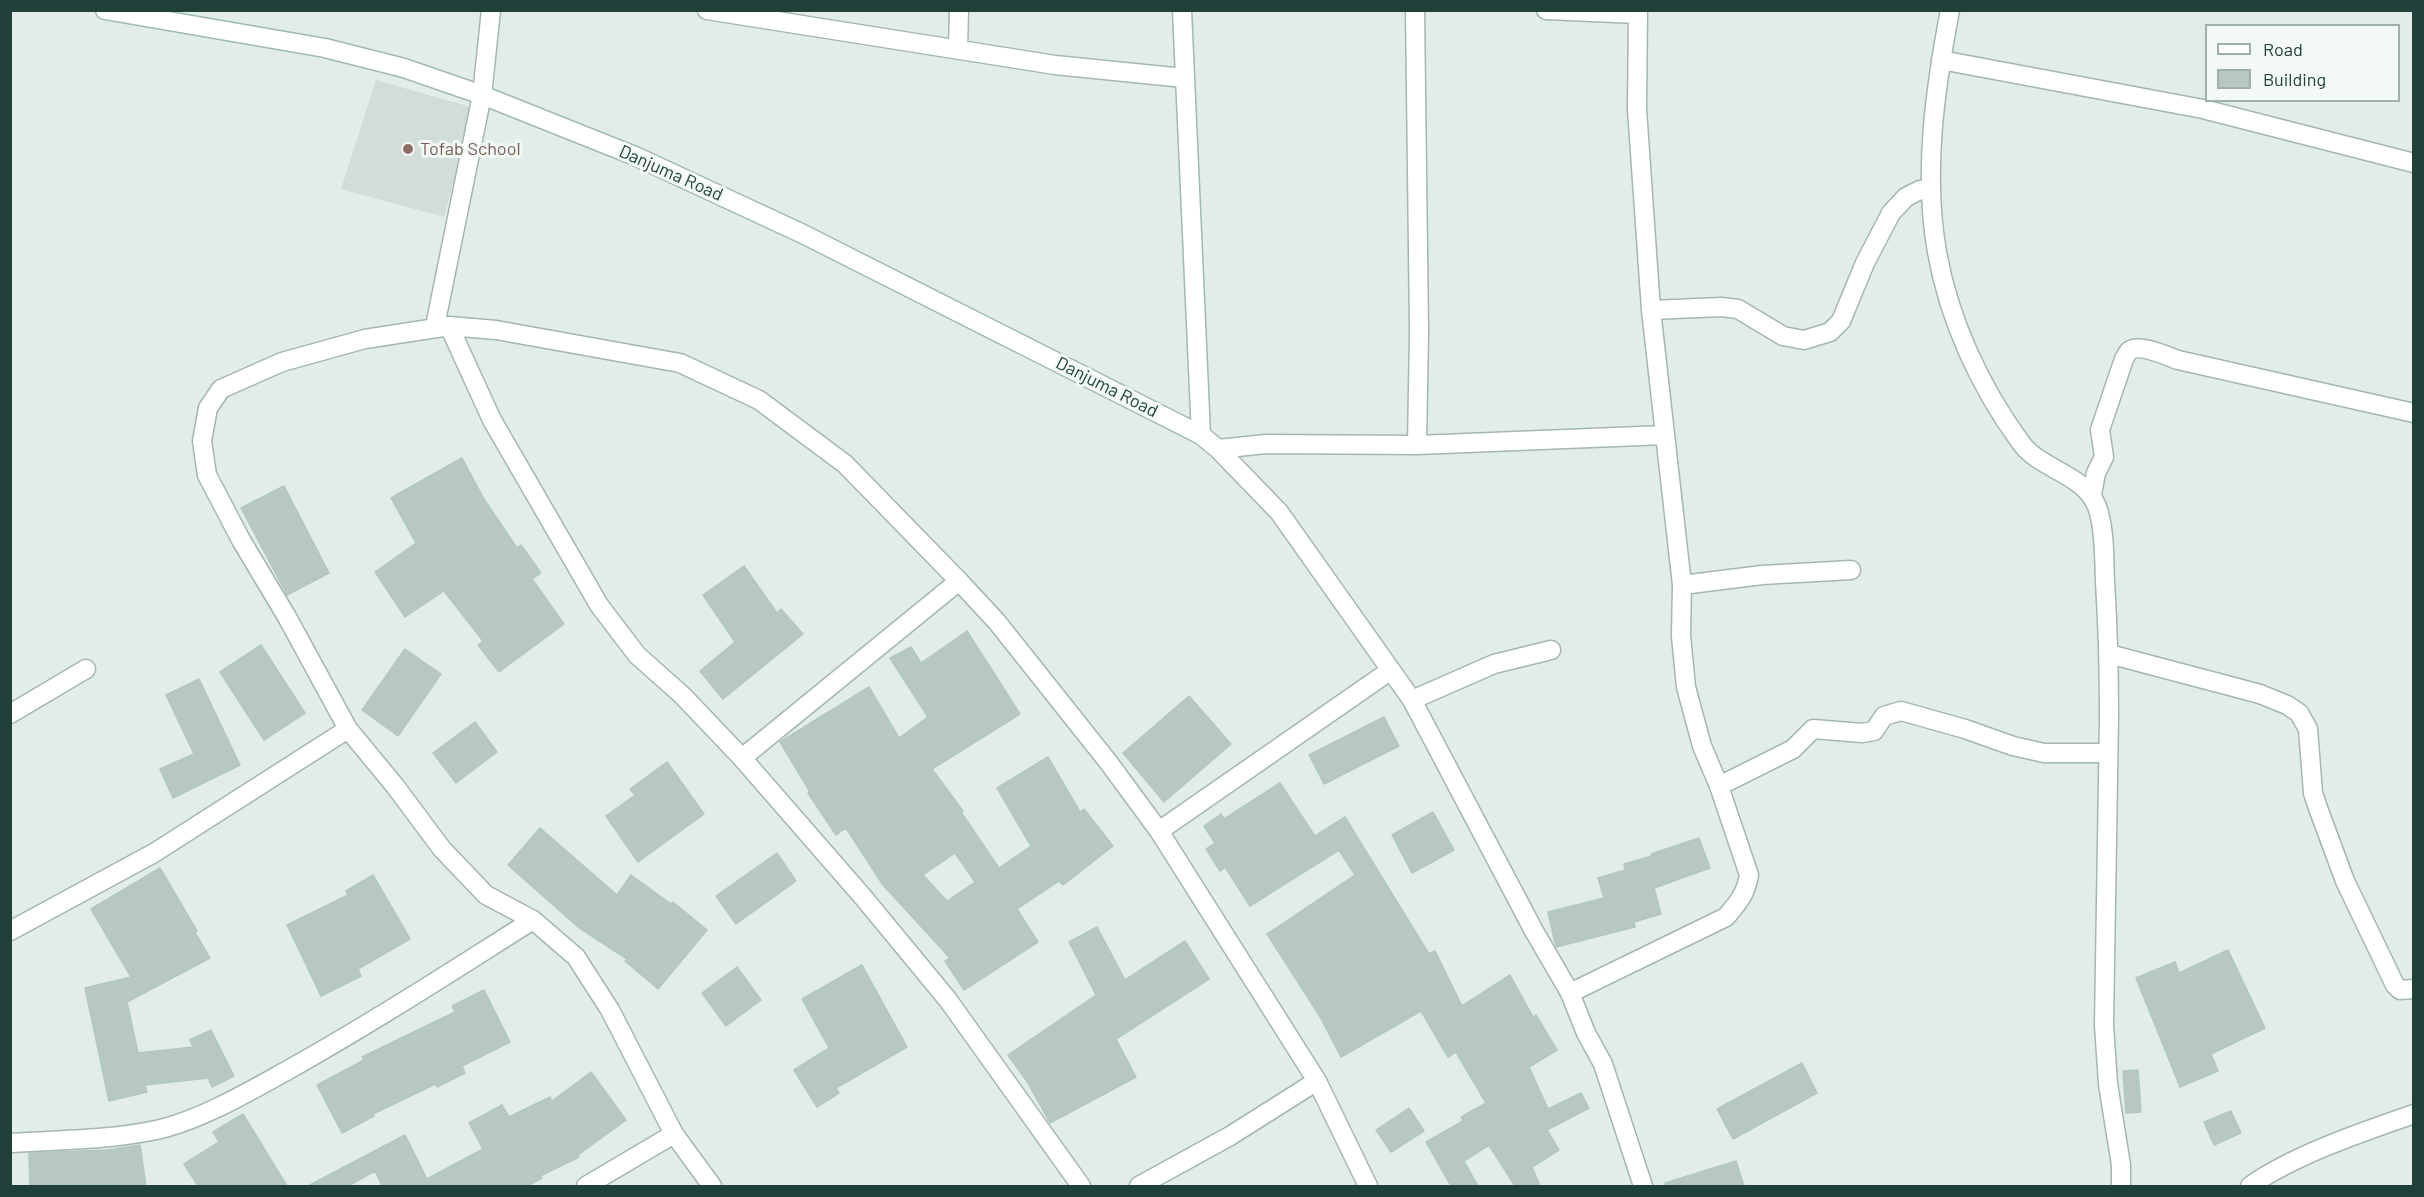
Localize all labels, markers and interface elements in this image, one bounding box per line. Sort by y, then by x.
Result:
legend [2205,24,2400,102]
text: Road [2263,38,2303,60]
text: Building [2263,68,2326,90]
place label: Tofab School [420,138,521,160]
street label: Danjuma Road [616,140,726,206]
marker: Tofab School [401,142,415,156]
street label: Danjuma Road [1052,352,1162,422]

